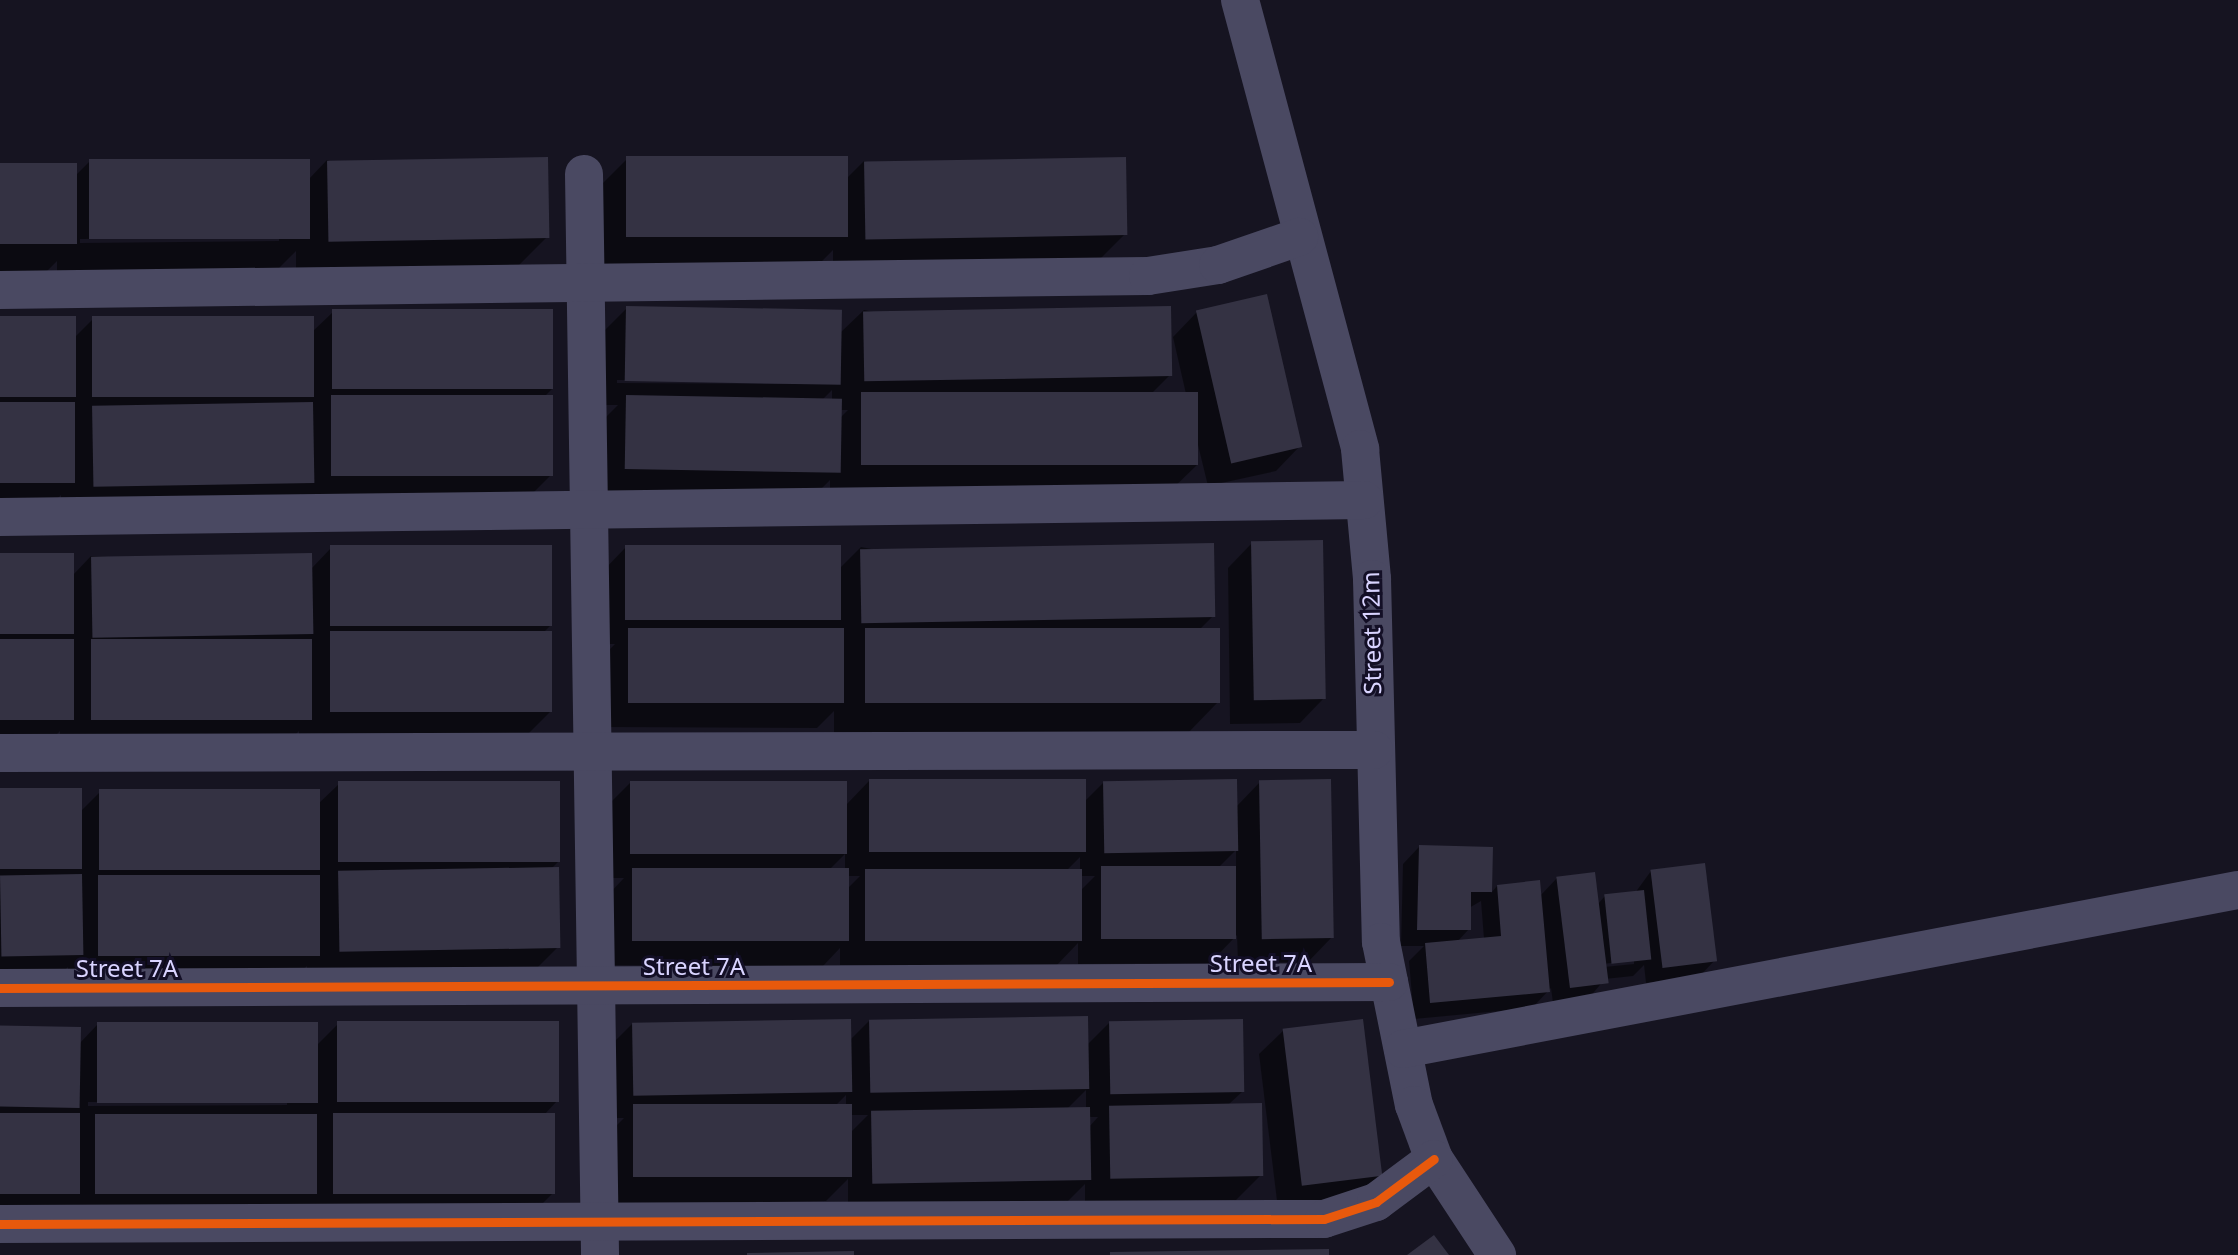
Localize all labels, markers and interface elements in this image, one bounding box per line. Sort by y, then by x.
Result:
street label: Street 12m [1356,571,1386,695]
street label: Street 7A [1210,949,1312,977]
street label: Street 7A [643,952,745,980]
street label: Street 7A [76,954,178,982]

